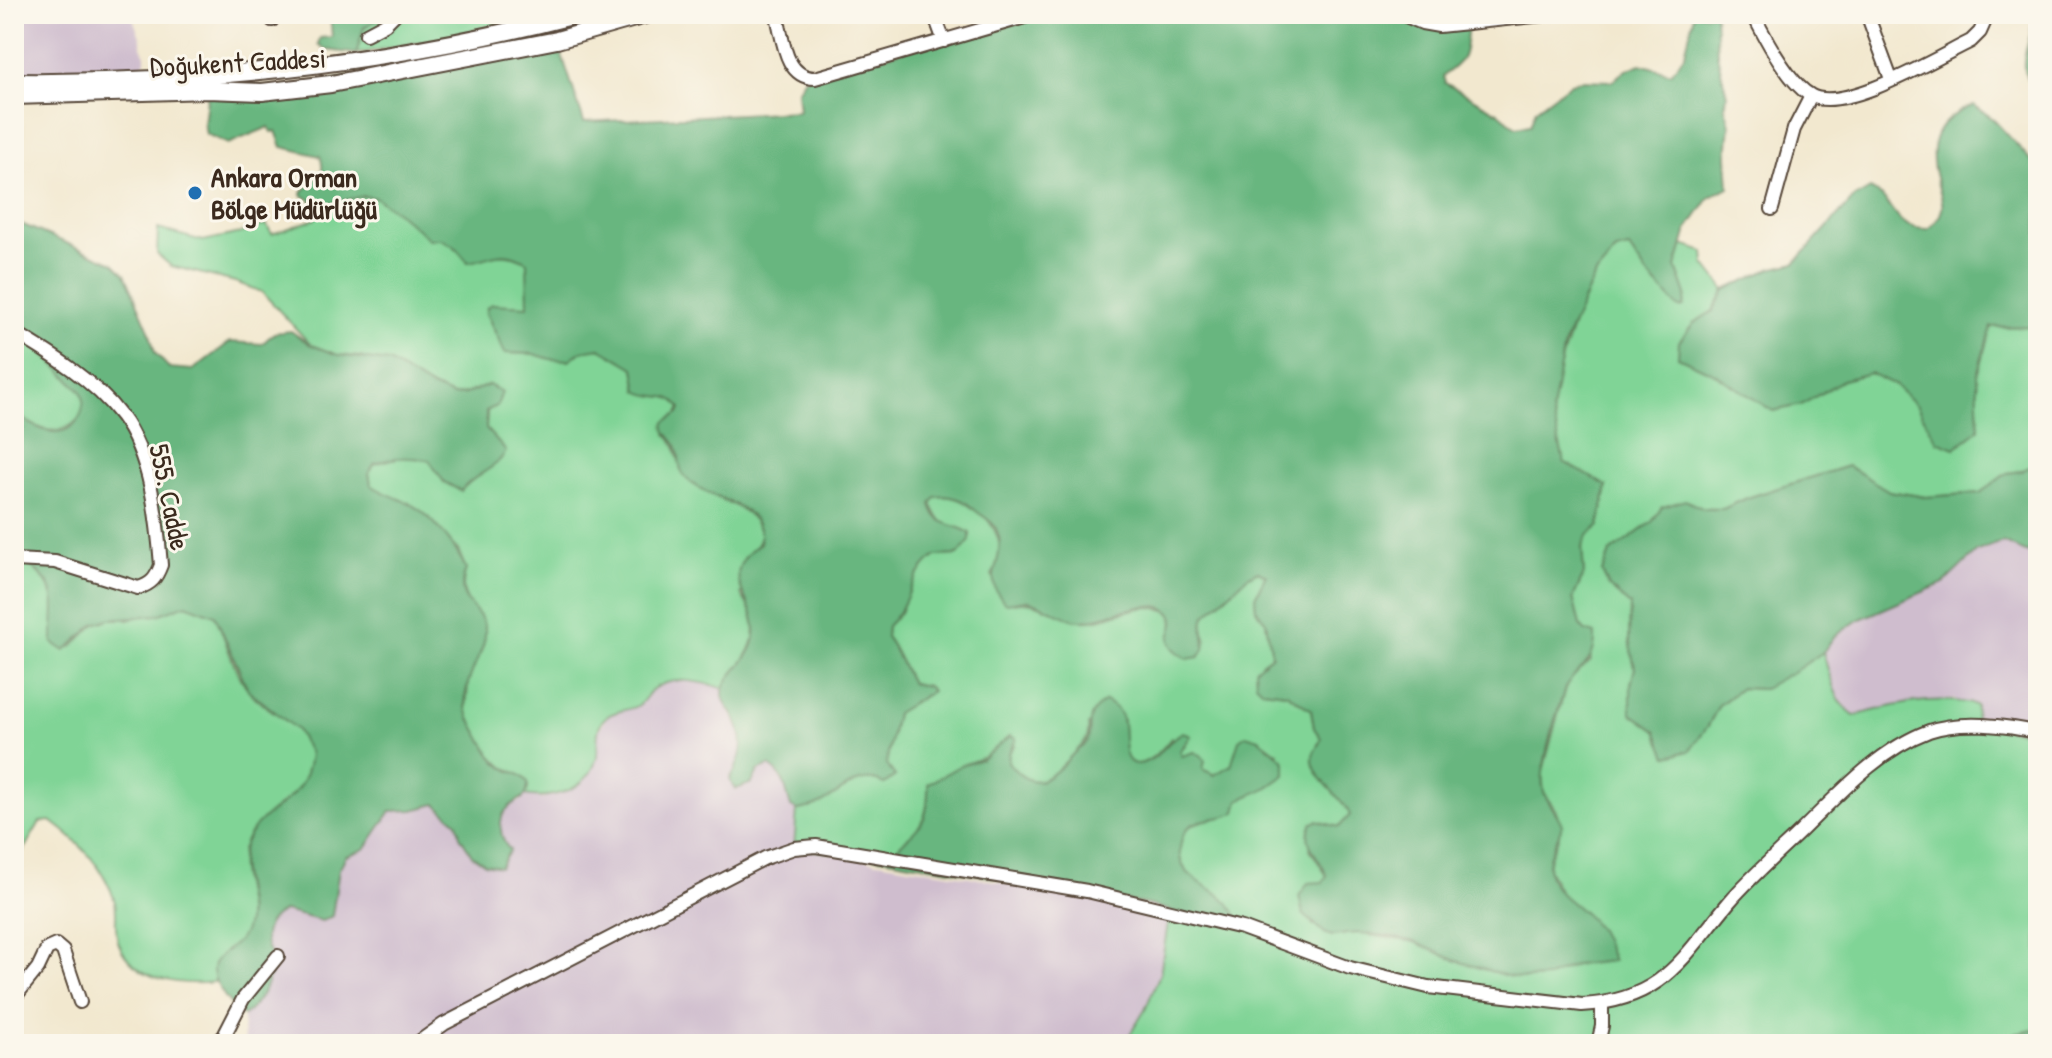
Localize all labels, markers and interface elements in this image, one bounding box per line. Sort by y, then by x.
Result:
street label: Doğukent Caddesi [149,38,327,86]
place label: Ankara Orman Bölge Müdürlüğü [211,158,378,229]
marker: Ankara Orman Bölge Müdürlüğü [186,184,204,202]
street label: 555. Cadde [140,441,200,553]

